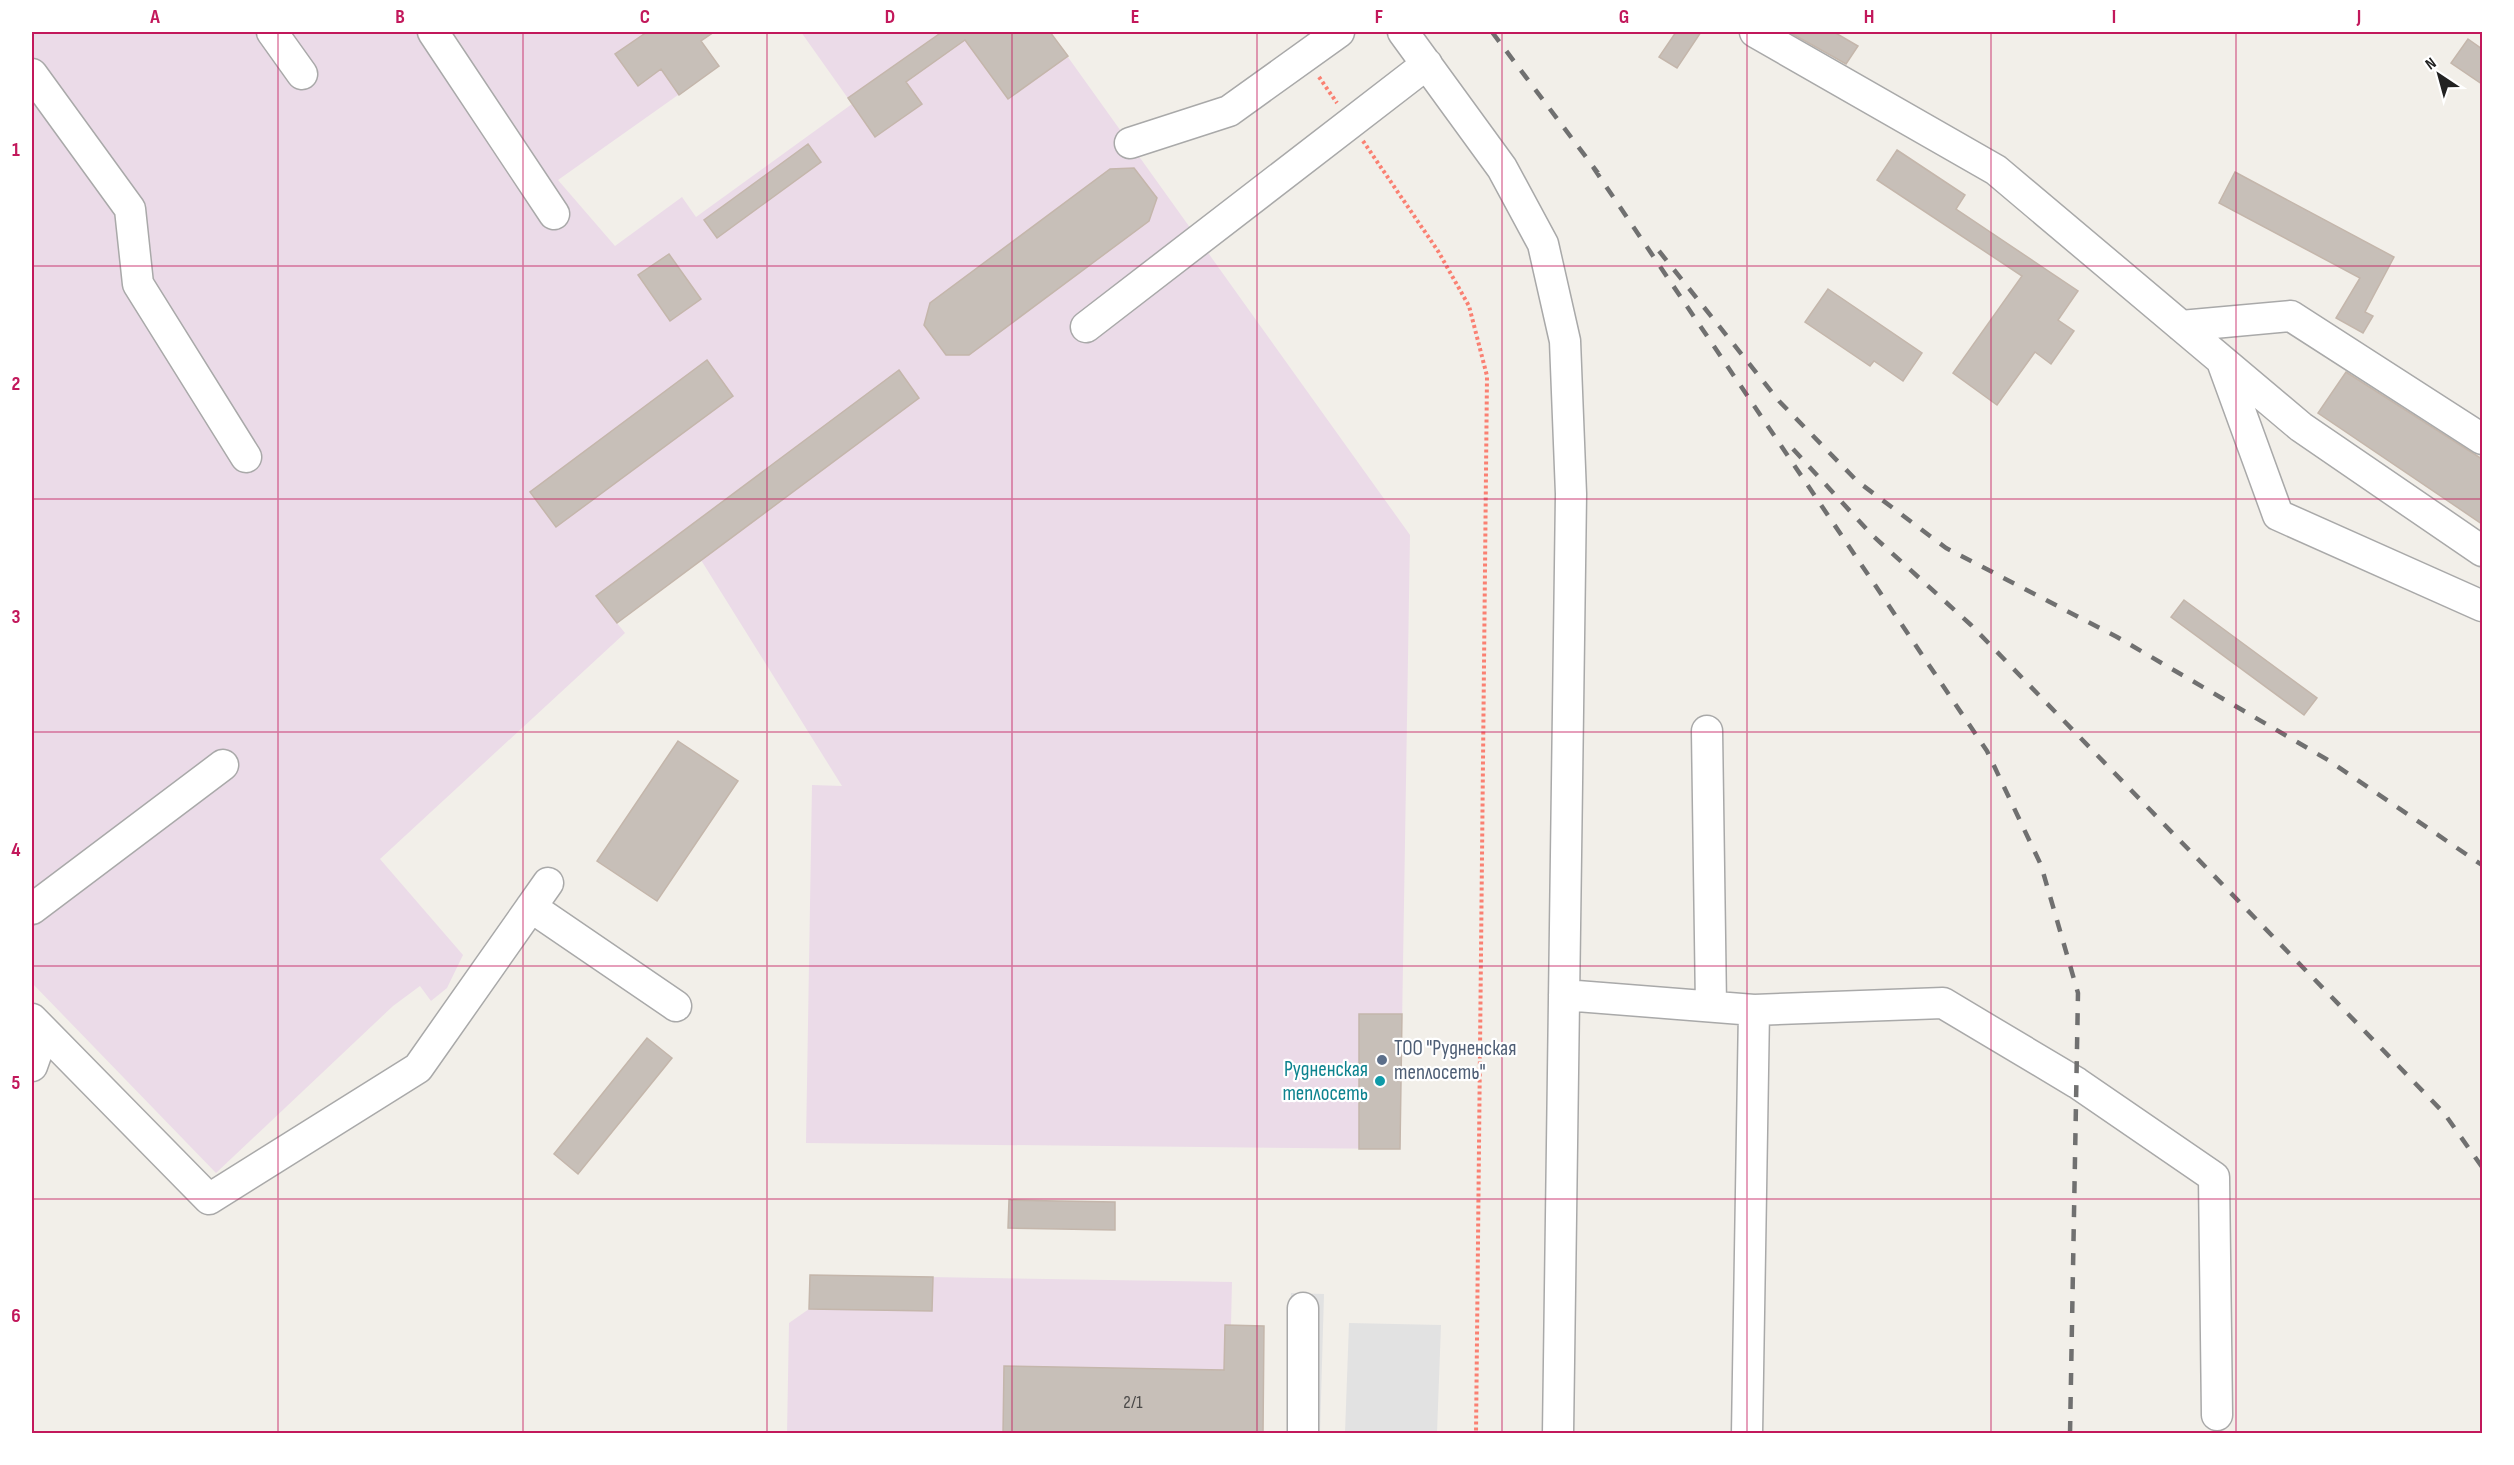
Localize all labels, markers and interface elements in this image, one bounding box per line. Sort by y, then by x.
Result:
text: A [149,5,160,29]
text: B [395,5,405,29]
text: C [640,5,650,29]
text: D [885,5,895,29]
text: E [1131,5,1139,29]
text: F [1375,5,1383,29]
text: G [1619,5,1629,29]
text: H [1864,5,1874,29]
text: I [2112,5,2116,29]
text: J [2356,5,2361,29]
north arrow [2409,45,2469,105]
text: N [2422,54,2440,74]
text: 1 [12,138,20,162]
text: 2 [12,372,20,396]
text: 3 [12,605,21,629]
text: 4 [11,838,21,862]
place label: ТОО "Рудненская теплосеть" [1394,1036,1516,1085]
marker: ТОО "Рудненская теплосеть" [1375,1053,1389,1067]
place label: Рудненская теплосеть [1282,1057,1368,1106]
text: 5 [12,1071,21,1095]
marker: Рудненская теплосеть [1373,1074,1387,1088]
text: 6 [11,1304,21,1328]
house number: 2/1 [1123,1392,1143,1413]

